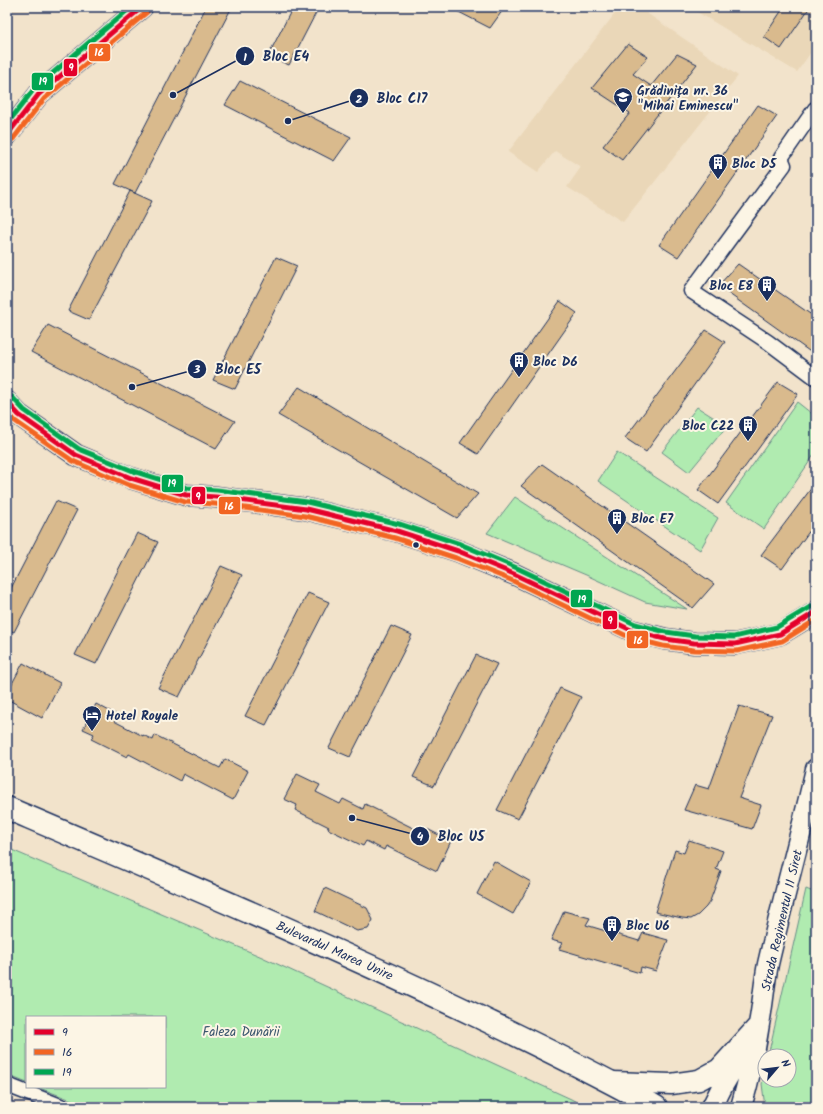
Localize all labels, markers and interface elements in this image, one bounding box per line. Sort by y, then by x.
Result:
line badge: 16 [88,43,111,62]
callout: Bloc E4 [235,43,317,69]
text: 16 [94,44,104,62]
text: Bloc E4 [263,46,310,68]
text: 1 [243,48,247,67]
line badge: 9 [63,58,78,77]
text: 9 [68,59,74,77]
line badge: 19 [31,72,54,91]
text: 19 [39,73,48,91]
place label: Grădinița nr. 36 "Mihai Eminescu" [637,81,739,117]
callout: Bloc C17 [349,85,435,111]
school or university icon: Grădinița nr. 36 "Mihai Eminescu" [612,86,634,114]
text: Bloc C17 [377,88,428,110]
text: 2 [356,90,363,109]
building icon: Bloc D5 [707,152,729,180]
place label: Bloc D5 [732,154,778,175]
building icon: Bloc E8 [756,274,778,302]
place label: Bloc E8 [709,276,753,297]
building icon: Bloc D6 [508,350,530,378]
place label: Bloc D6 [533,352,578,373]
callout: Bloc E5 [187,356,268,382]
text: Bloc E5 [215,359,263,381]
text: 3 [193,360,201,379]
building icon: Bloc C22 [737,414,759,442]
place label: Bloc C22 [682,416,734,437]
line badge: 19 [161,474,184,493]
text: 19 [168,475,177,493]
line badge: 9 [191,486,206,505]
text: 9 [195,488,201,506]
line badge: 16 [218,496,241,515]
text: 16 [224,498,234,516]
building icon: Bloc E7 [606,507,628,535]
place label: Bloc E7 [631,509,674,530]
unlabelled marker [411,540,421,550]
line badge: 19 [570,589,593,608]
text: 19 [578,591,587,609]
line badge: 9 [602,610,618,630]
text: 9 [607,612,613,630]
line badge: 16 [626,630,649,649]
text: 16 [633,632,643,650]
hotel icon: Hotel Royale [81,704,103,732]
place label: Hotel Royale [106,706,179,727]
callout: Bloc U5 [410,823,492,849]
text: Bloc U5 [438,826,486,848]
text: 4 [417,827,424,846]
street label: Strada Regimentul 11 Siret [756,847,809,993]
building icon: Bloc U6 [601,914,623,942]
street label: Bulevardul Marea Unire [272,916,397,987]
place label: Bloc U6 [626,916,670,937]
legend [26,1016,166,1088]
park label: Faleza Dunării [202,1022,280,1043]
text: 9 [62,1023,68,1042]
text: 16 [62,1043,72,1062]
north arrow [757,1048,797,1088]
text: N [775,1056,795,1071]
text: 19 [62,1063,72,1082]

